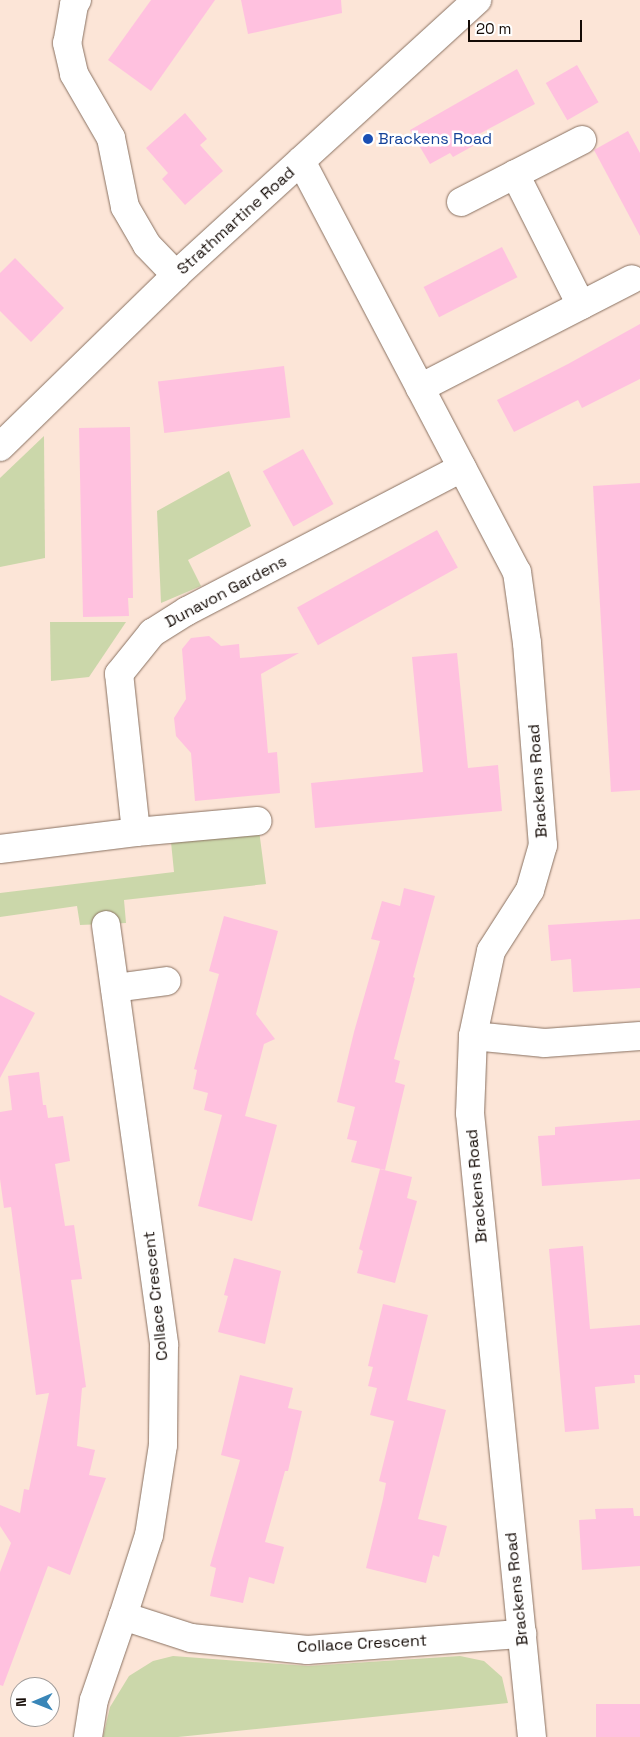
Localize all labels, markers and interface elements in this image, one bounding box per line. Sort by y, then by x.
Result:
scale bar [470,10,584,42]
text: 20 m [476,19,511,38]
place label: Brackens Road [378,129,492,149]
marker: Brackens Road [362,133,374,145]
street label: Strathmartine Road [173,163,299,279]
street label: Dunavon Gardens [162,552,290,632]
street label: Brackens Road [524,723,552,839]
street label: Brackens Road [462,1128,492,1244]
street label: Collace Crescent [140,1230,172,1362]
street label: Brackens Road [501,1531,533,1647]
street label: Collace Crescent [297,1631,427,1657]
north arrow [10,1677,60,1727]
text: N [12,1697,30,1707]

